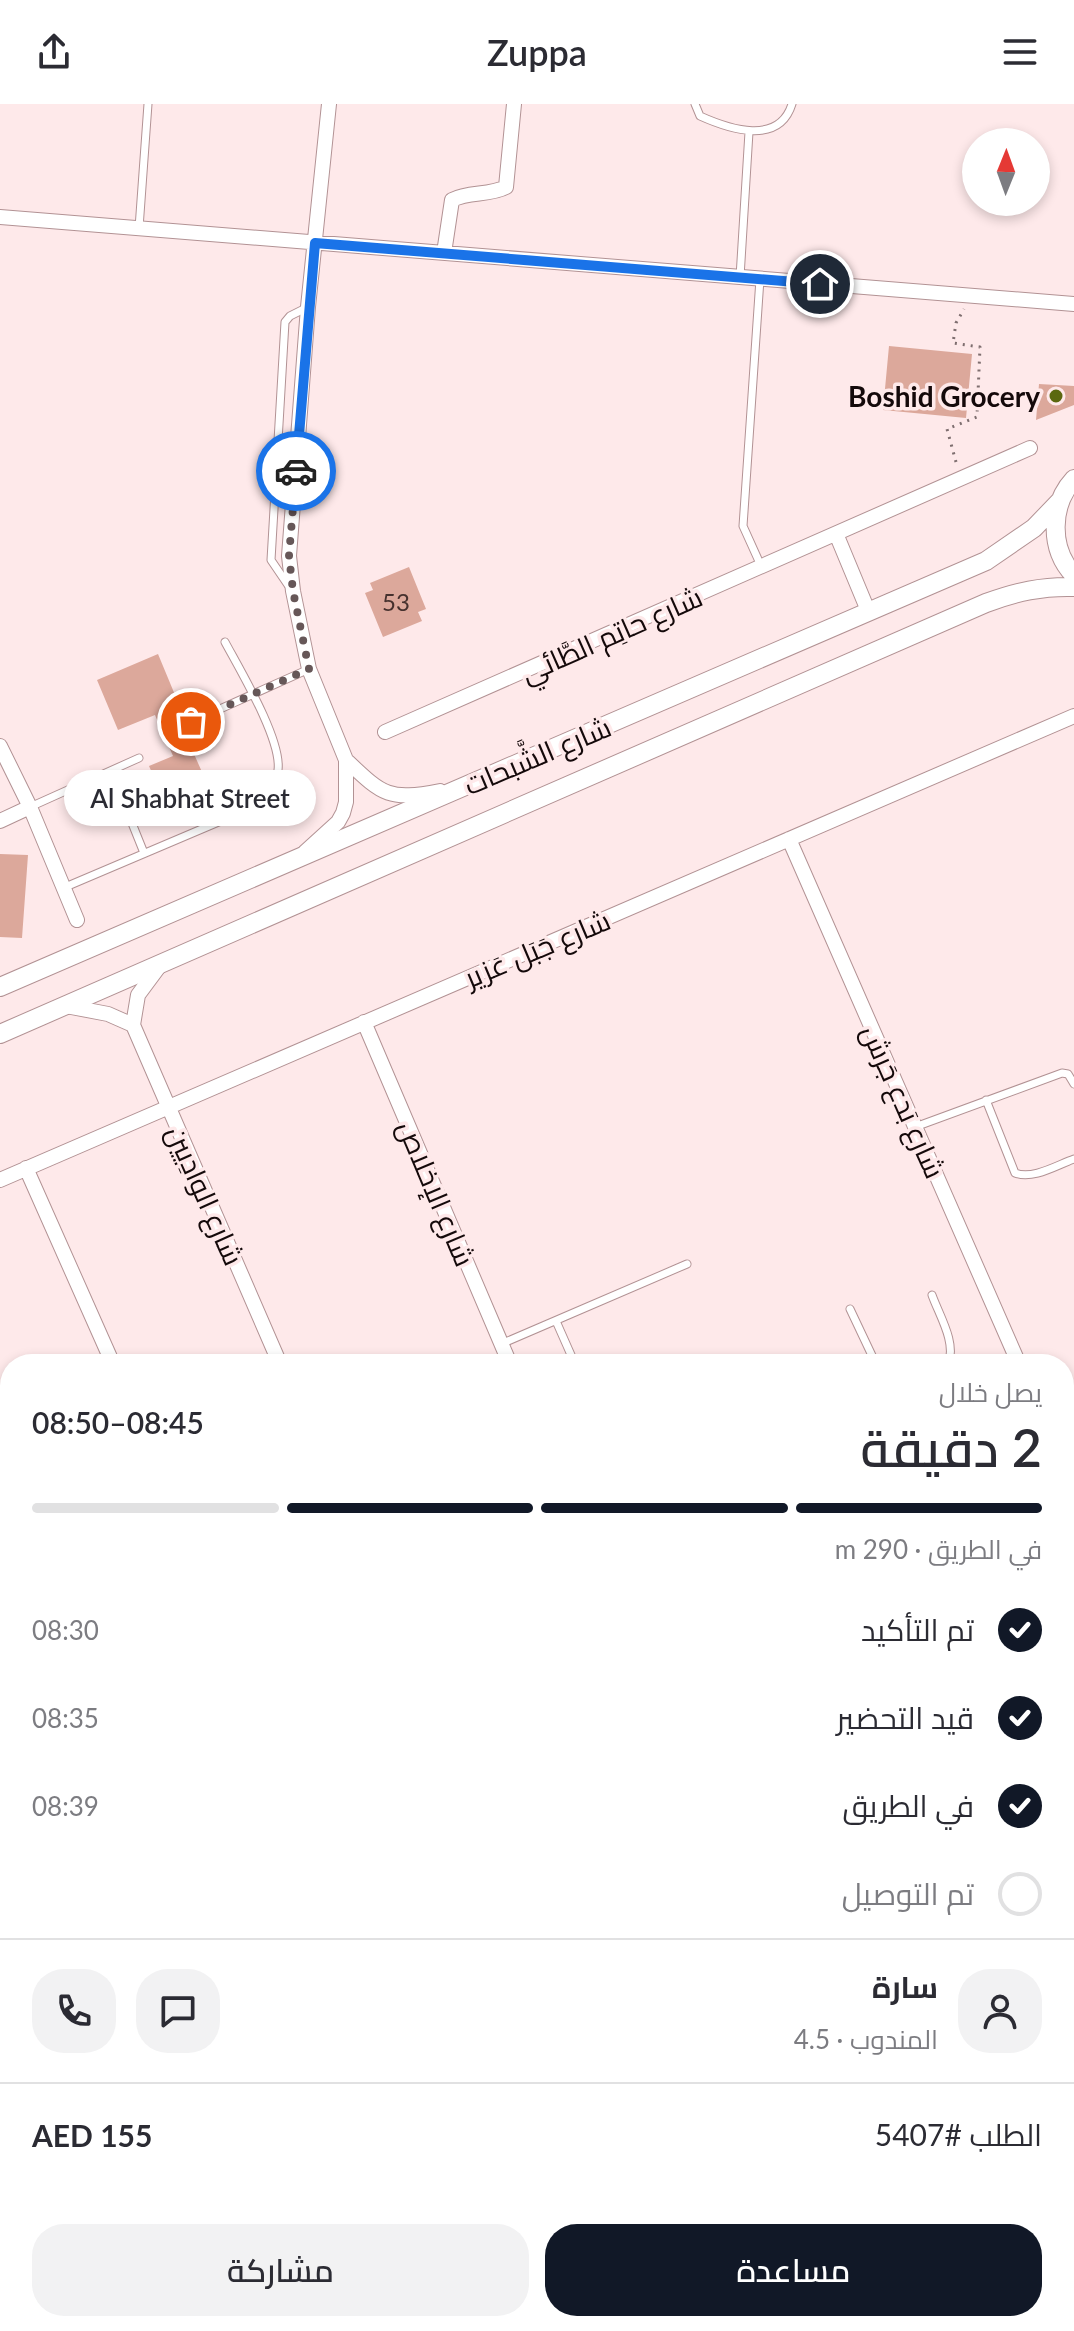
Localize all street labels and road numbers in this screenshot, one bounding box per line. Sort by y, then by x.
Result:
street label: شارع حاتِم الطَّائي [515,579,709,695]
street label: شارع الشَّبحات [457,706,617,804]
street label: شارع جَبَل عَزير [457,902,616,997]
street label: شارع بَدع جَرش [852,1019,953,1184]
street label: شارع الإخلاص [388,1115,483,1272]
street label: شارع الوادِيين [157,1120,252,1271]

